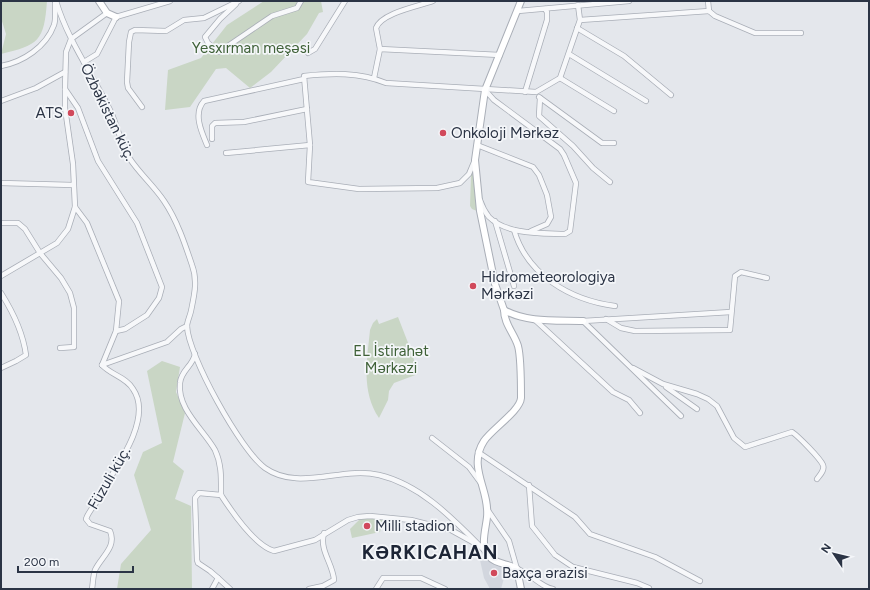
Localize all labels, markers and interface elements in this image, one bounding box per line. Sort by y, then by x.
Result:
park label: Yesxırman meşəsi [192,39,310,57]
street label: Özbəkistan küç. [77,60,139,164]
place label: ATS [36,104,63,122]
marker: ATS [66,108,76,118]
place label: Onkoloji Mərkəz [451,124,559,142]
marker: Onkoloji Mərkəz [438,128,448,138]
place label: Hidrometeorologiya Mərkəzi [481,268,615,303]
marker: Hidrometeorologiya Mərkəzi [468,281,478,291]
park label: EL İstirahət Mərkəzi [353,342,429,377]
street label: Füzuli küç. [84,443,134,513]
place label: Milli stadion [375,517,455,535]
marker: Milli stadion [362,521,372,531]
north arrow [814,534,854,574]
district label: KƏRKICAHAN [362,541,498,564]
text: N [818,541,834,556]
scale bar [18,548,133,574]
text: 200 m [24,555,59,569]
place label: Baxça ərazisi [502,564,588,582]
marker: Baxça ərazisi [489,568,499,578]

